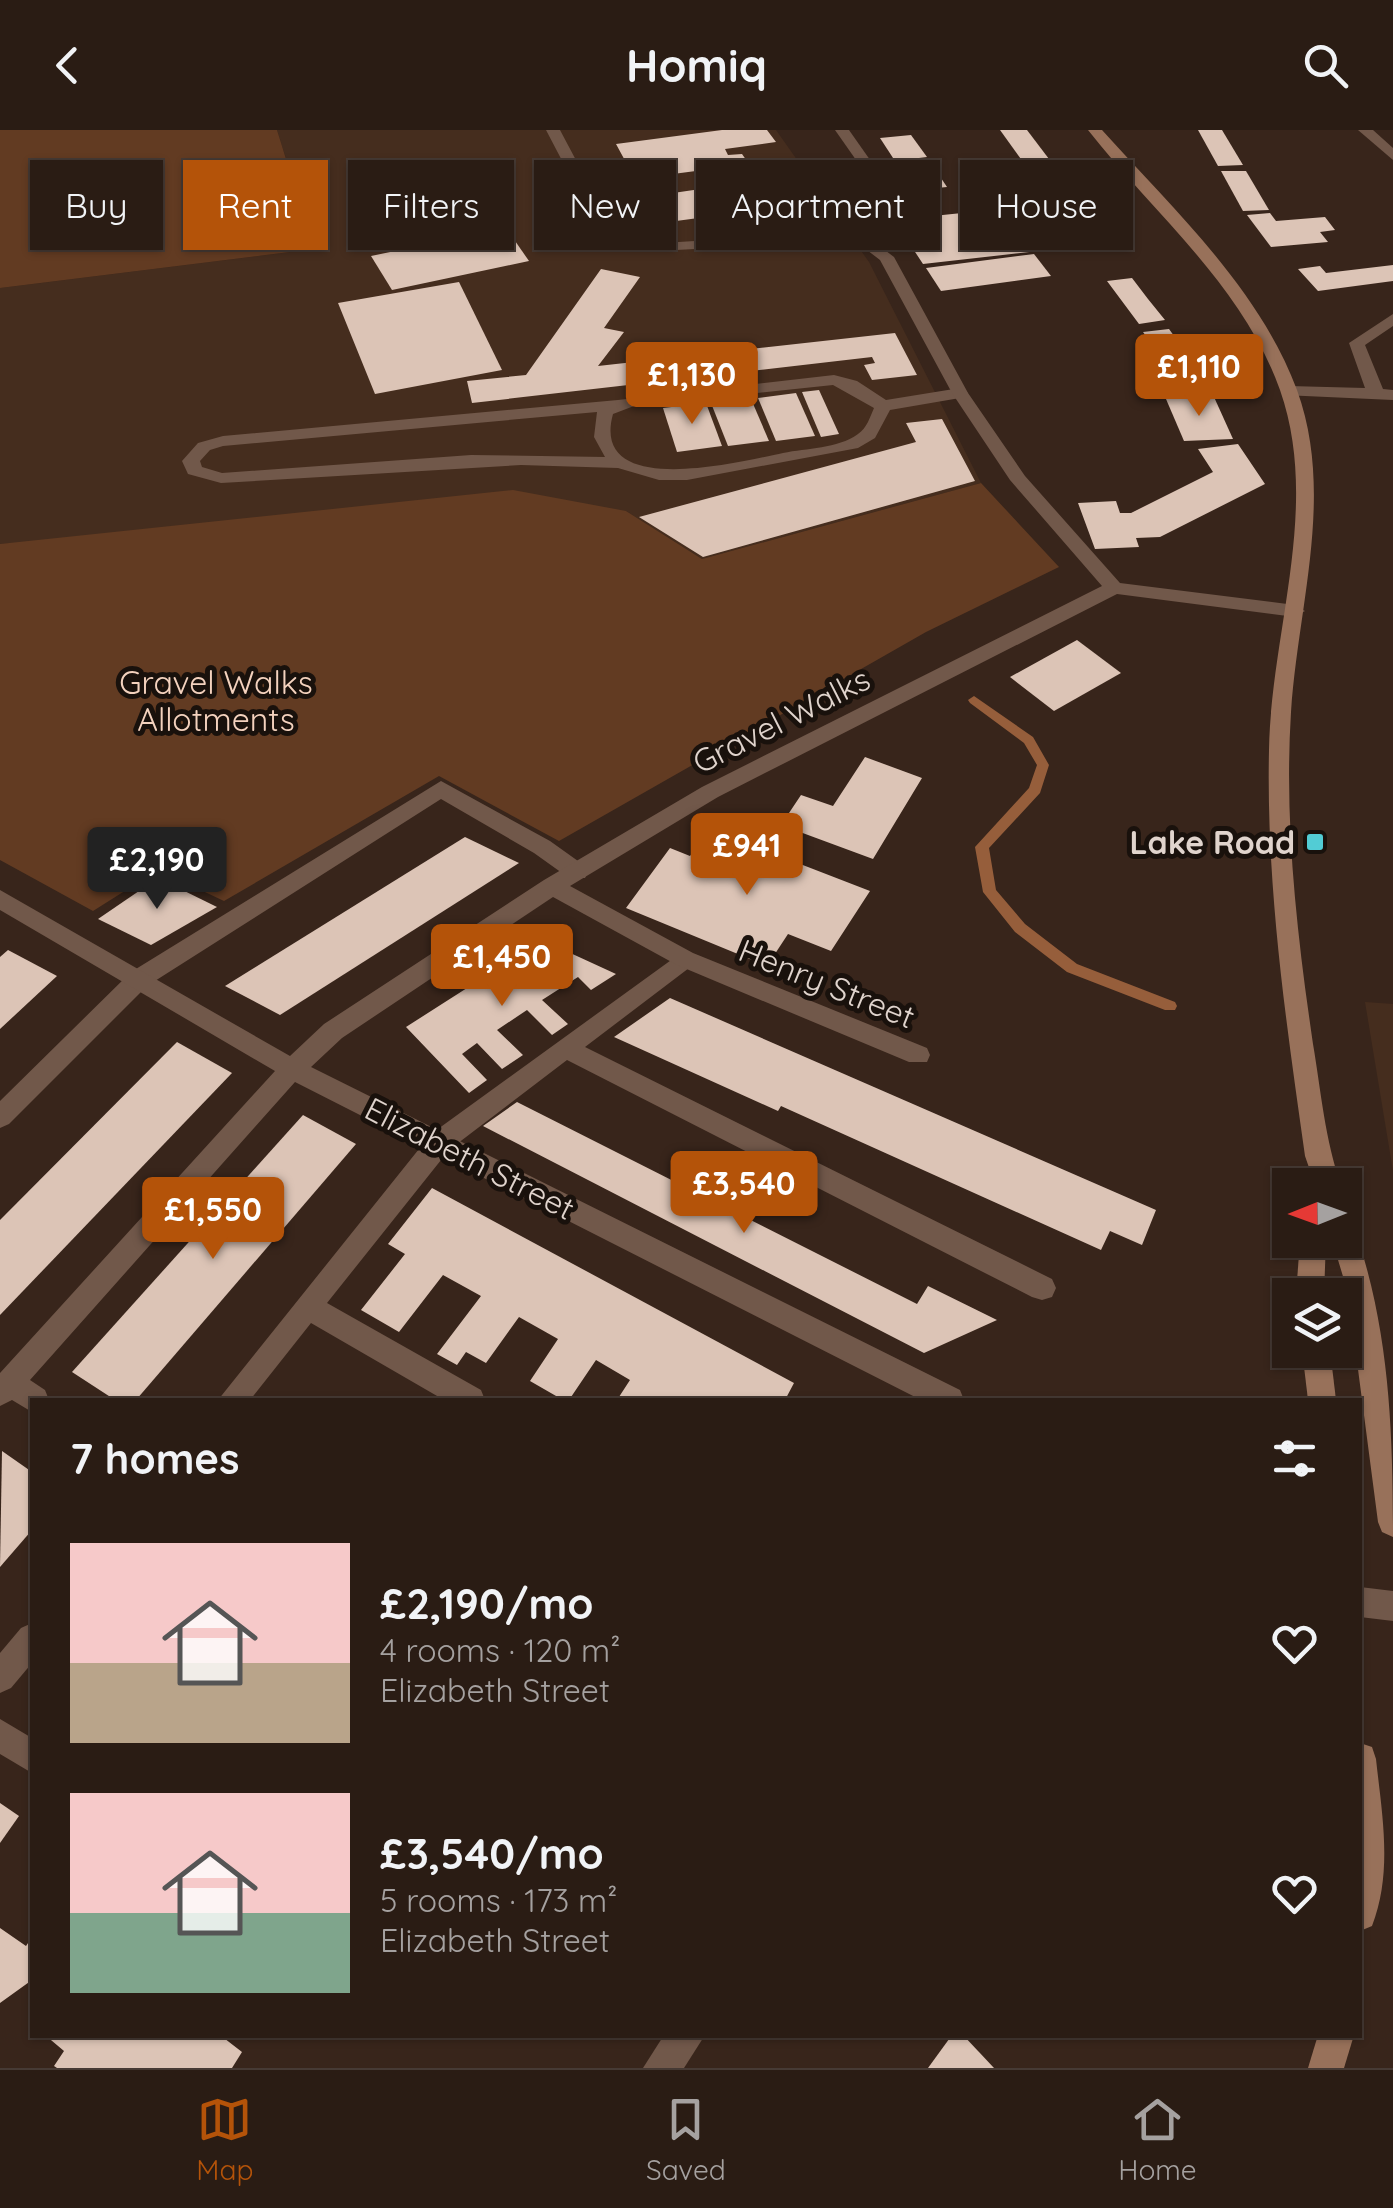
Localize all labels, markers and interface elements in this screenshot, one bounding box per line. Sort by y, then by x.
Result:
text: Homiq [626,37,767,93]
icon: back [40,38,95,93]
icon: search [1298,38,1353,93]
chip: Buy [30,160,163,250]
chip: Rent [183,160,328,250]
chip: Filters [348,160,514,250]
chip: New [534,160,676,250]
chip: Apartment [696,160,940,250]
chip: House [960,160,1133,250]
pin: £1,110 [1118,334,1280,419]
pin: £1,130 [611,342,773,427]
text: £1,110 [1157,346,1241,386]
text: £1,130 [648,354,736,394]
street label: Gravel Walks [686,658,876,782]
park label: Gravel Walks Allotments [119,662,313,739]
pin: £941 [688,813,806,898]
place label: Lake Road [1130,822,1295,862]
text: £941 [713,825,781,865]
pin: £2,190 [76,827,238,912]
marker: Lake Road [1304,831,1326,853]
text: £2,190 [109,839,205,879]
pin: £1,450 [421,924,583,1009]
street label: Henry Street [733,930,921,1036]
text: £1,450 [453,936,551,976]
street label: Elizabeth Street [359,1088,581,1228]
pin: £3,540 [663,1151,825,1236]
text: £3,540 [693,1163,795,1203]
north arrow [1272,1168,1362,1258]
map controls [1272,1168,1362,1368]
pin: £1,550 [132,1177,294,1262]
text: £1,550 [164,1189,262,1229]
button: layers [1272,1278,1362,1368]
icon: filters [1267,1431,1322,1486]
text: 7 homes [70,1432,239,1485]
text: £2,190/mo [380,1577,594,1630]
icon: home [150,1583,270,1703]
icon: heart [1267,1616,1322,1671]
text: 4 rooms · 120 m² [380,1630,620,1670]
text: Elizabeth Street [380,1670,610,1710]
text: £3,540/mo [380,1827,604,1880]
icon: home [150,1833,270,1953]
icon: heart [1267,1866,1322,1921]
text: 5 rooms · 173 m² [380,1880,617,1920]
text: Elizabeth Street [380,1920,610,1960]
tab: Map [196,2092,253,2187]
tab: Saved [646,2092,726,2187]
tab: Home [1118,2092,1197,2187]

